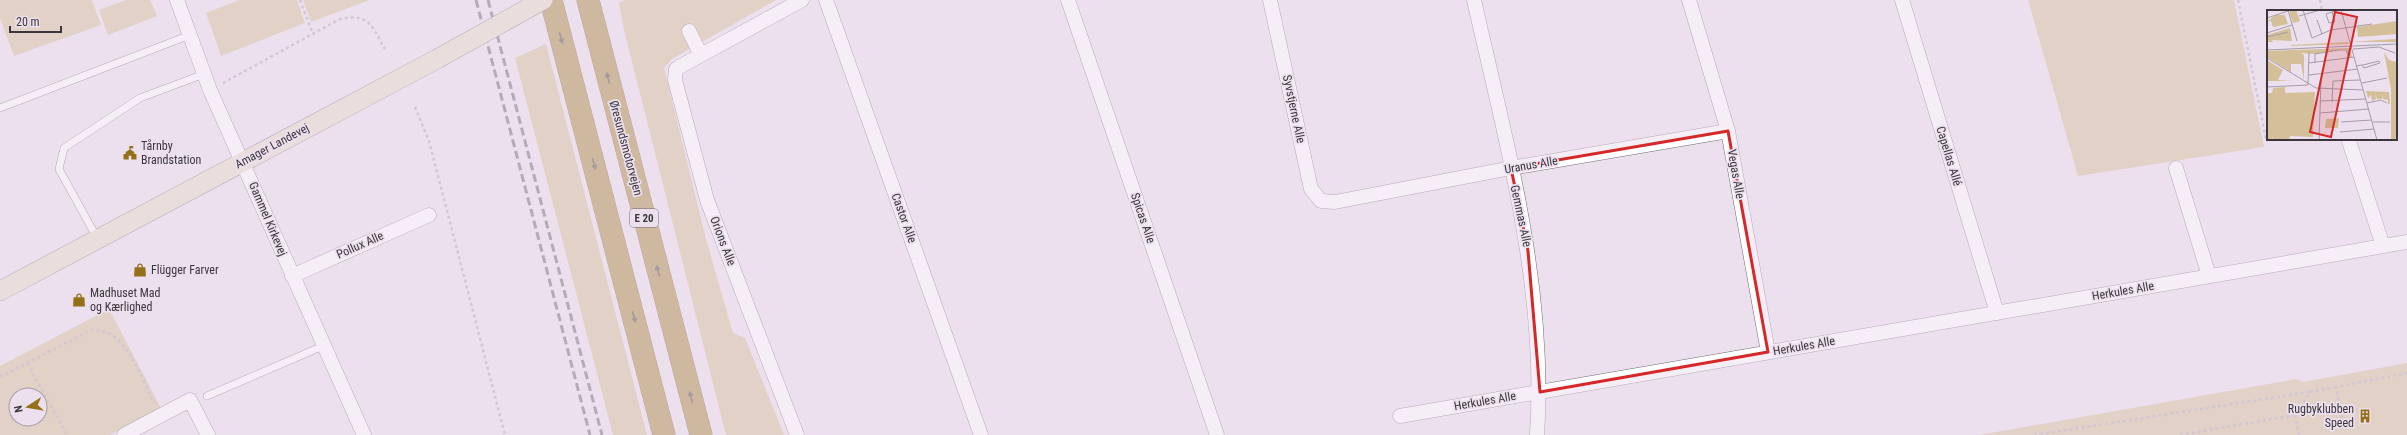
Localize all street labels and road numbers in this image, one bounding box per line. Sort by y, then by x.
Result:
street label: Syvstjerne Alle [1280,74,1308,145]
street label: Øresundsmotorvejen [607,99,645,197]
street label: Amager Landevej [233,121,311,171]
street label: Capellas Allé [1933,124,1965,188]
street label: Vegas Alle [1725,148,1747,200]
street label: Uranus Alle [1503,153,1559,177]
street label: Gammel Kirkevej [246,180,290,258]
street label: Gemmas Alle [1508,184,1534,249]
street label: Castor Alle [889,191,920,245]
street label: Spicas Alle [1128,191,1158,245]
road number: E 20 [630,209,658,227]
street label: Orions Alle [707,214,739,268]
street label: Pollux Alle [334,228,386,262]
street label: Herkules Alle [2091,279,2155,303]
street label: Herkules Alle [1772,334,1836,358]
street label: Herkules Alle [1453,389,1517,413]

